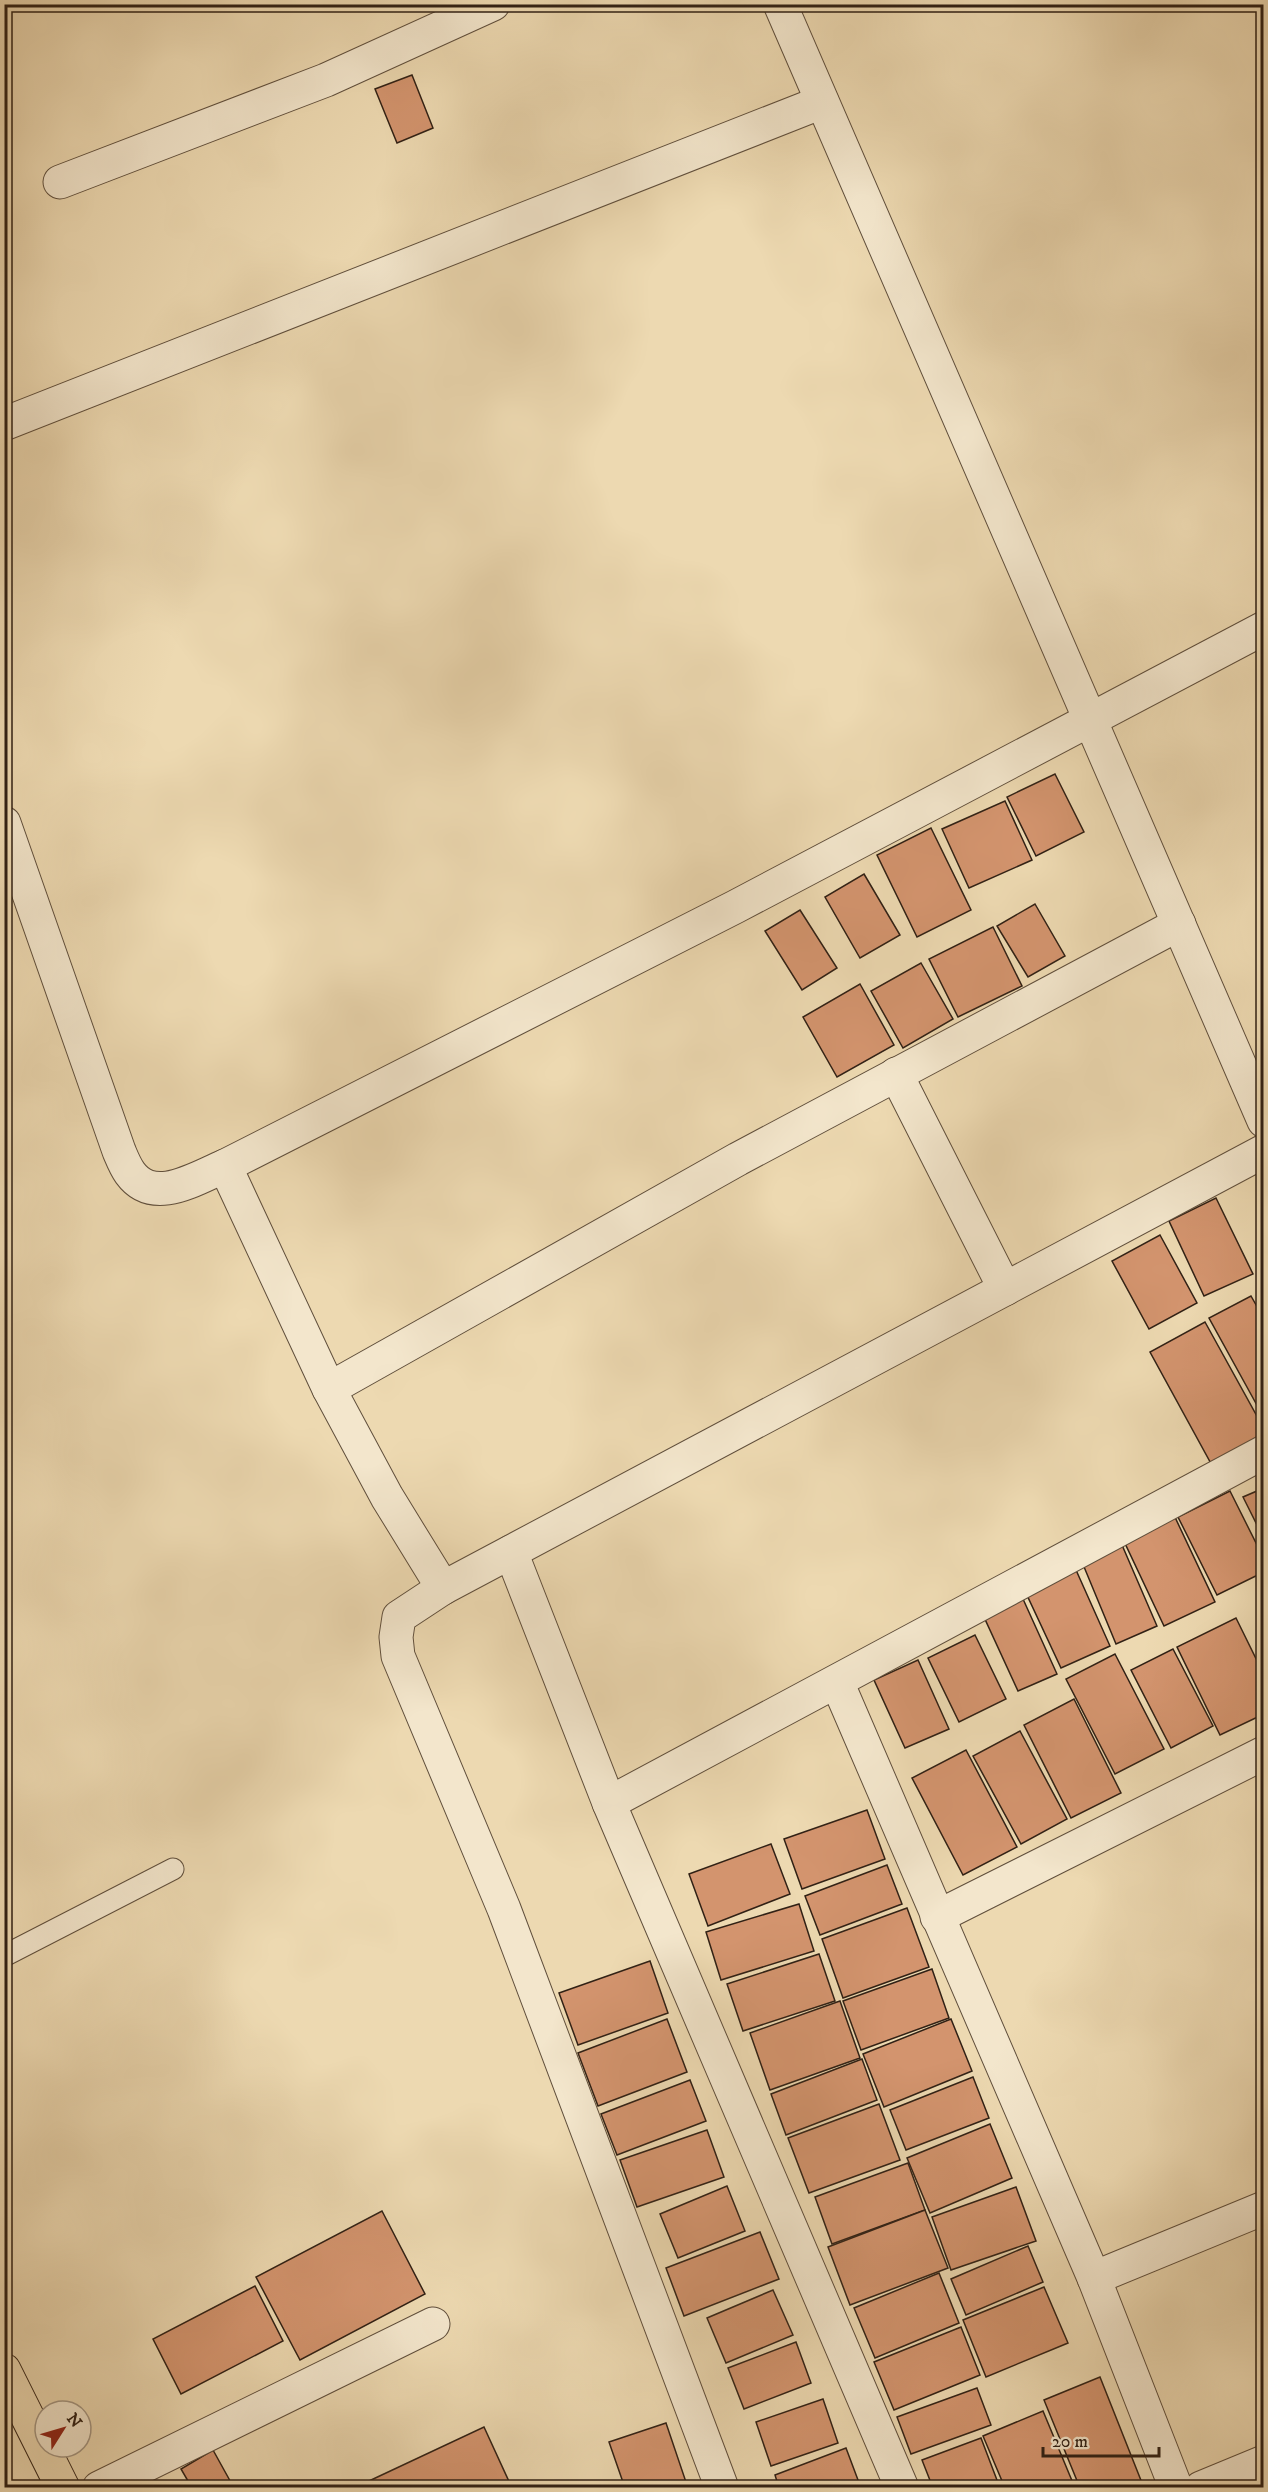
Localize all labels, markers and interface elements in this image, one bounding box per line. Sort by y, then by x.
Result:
north arrow [33,2399,93,2459]
text: N [62,2409,86,2432]
scale bar [1043,2420,1158,2458]
text: 20 m [1052,2431,1088,2453]

